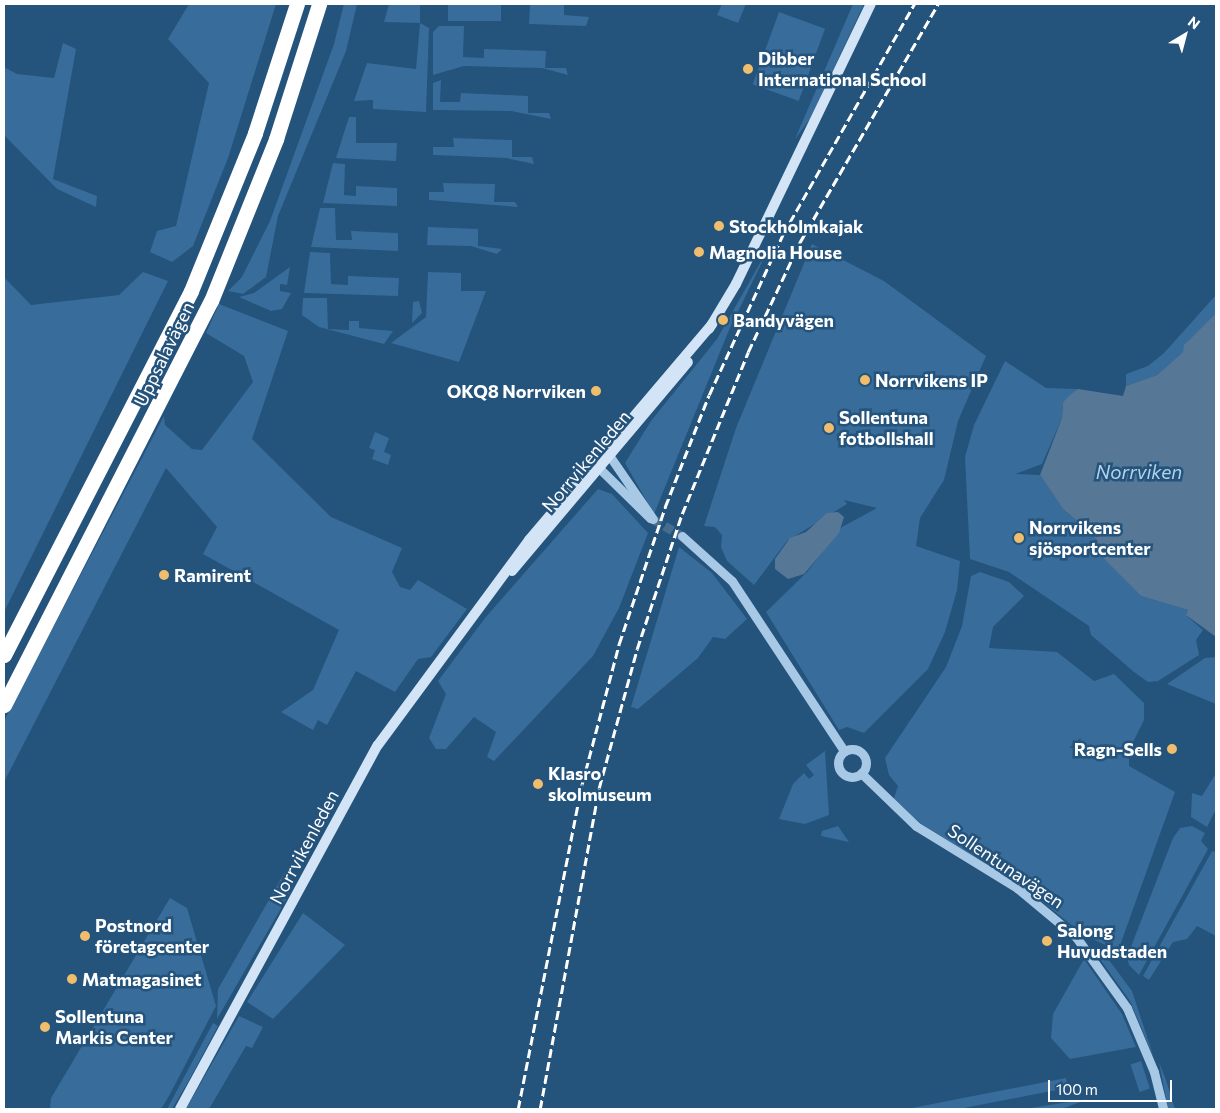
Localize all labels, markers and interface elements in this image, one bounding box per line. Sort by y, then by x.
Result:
north arrow [1160,10,1210,60]
text: N [1185,13,1204,33]
place label: Dibber International School [758,48,926,90]
marker: Dibber International School [742,63,754,75]
place label: Stockholmkajak [729,215,863,237]
marker: Stockholmkajak [713,220,725,232]
place label: Magnolia House [709,241,842,263]
marker: Magnolia House [693,246,705,258]
street label: Uppsalavägen [129,298,199,410]
place label: Bandyvägen [733,309,834,331]
marker: Bandyvägen [717,314,729,326]
place label: Norrvikens IP [875,369,988,391]
marker: Norrvikens IP [859,374,871,386]
place label: OKQ8 Norrviken [447,380,586,402]
marker: OKQ8 Norrviken [590,385,602,397]
street label: Norrvikenleden [537,406,635,516]
place label: Sollentuna fotbollshall [839,407,934,449]
marker: Sollentuna fotbollshall [823,422,835,434]
water label: Norrviken [1096,461,1182,483]
place label: Norrvikens sjösportcenter [1029,517,1151,560]
marker: Norrvikens sjösportcenter [1013,532,1025,544]
place label: Ramirent [174,564,251,586]
marker: Ramirent [158,569,170,581]
place label: Ragn-Sells [1074,738,1162,760]
marker: Ragn-Sells [1166,743,1178,755]
place label: Klasro skolmuseum [548,763,652,806]
marker: Klasro skolmuseum [532,778,544,790]
street label: Norrvikenleden [265,786,343,908]
street label: Sollentunavägen [944,819,1068,913]
place label: Postnord företagcenter [95,915,209,958]
place label: Salong Huvudstaden [1057,920,1167,962]
marker: Postnord företagcenter [79,930,91,942]
marker: Salong Huvudstaden [1041,935,1053,947]
place label: Matmagasinet [82,968,202,990]
marker: Matmagasinet [66,973,78,985]
place label: Sollentuna Markis Center [55,1006,173,1048]
marker: Sollentuna Markis Center [39,1021,51,1033]
scale bar [1050,1070,1174,1102]
text: 100 m [1056,1080,1098,1098]

